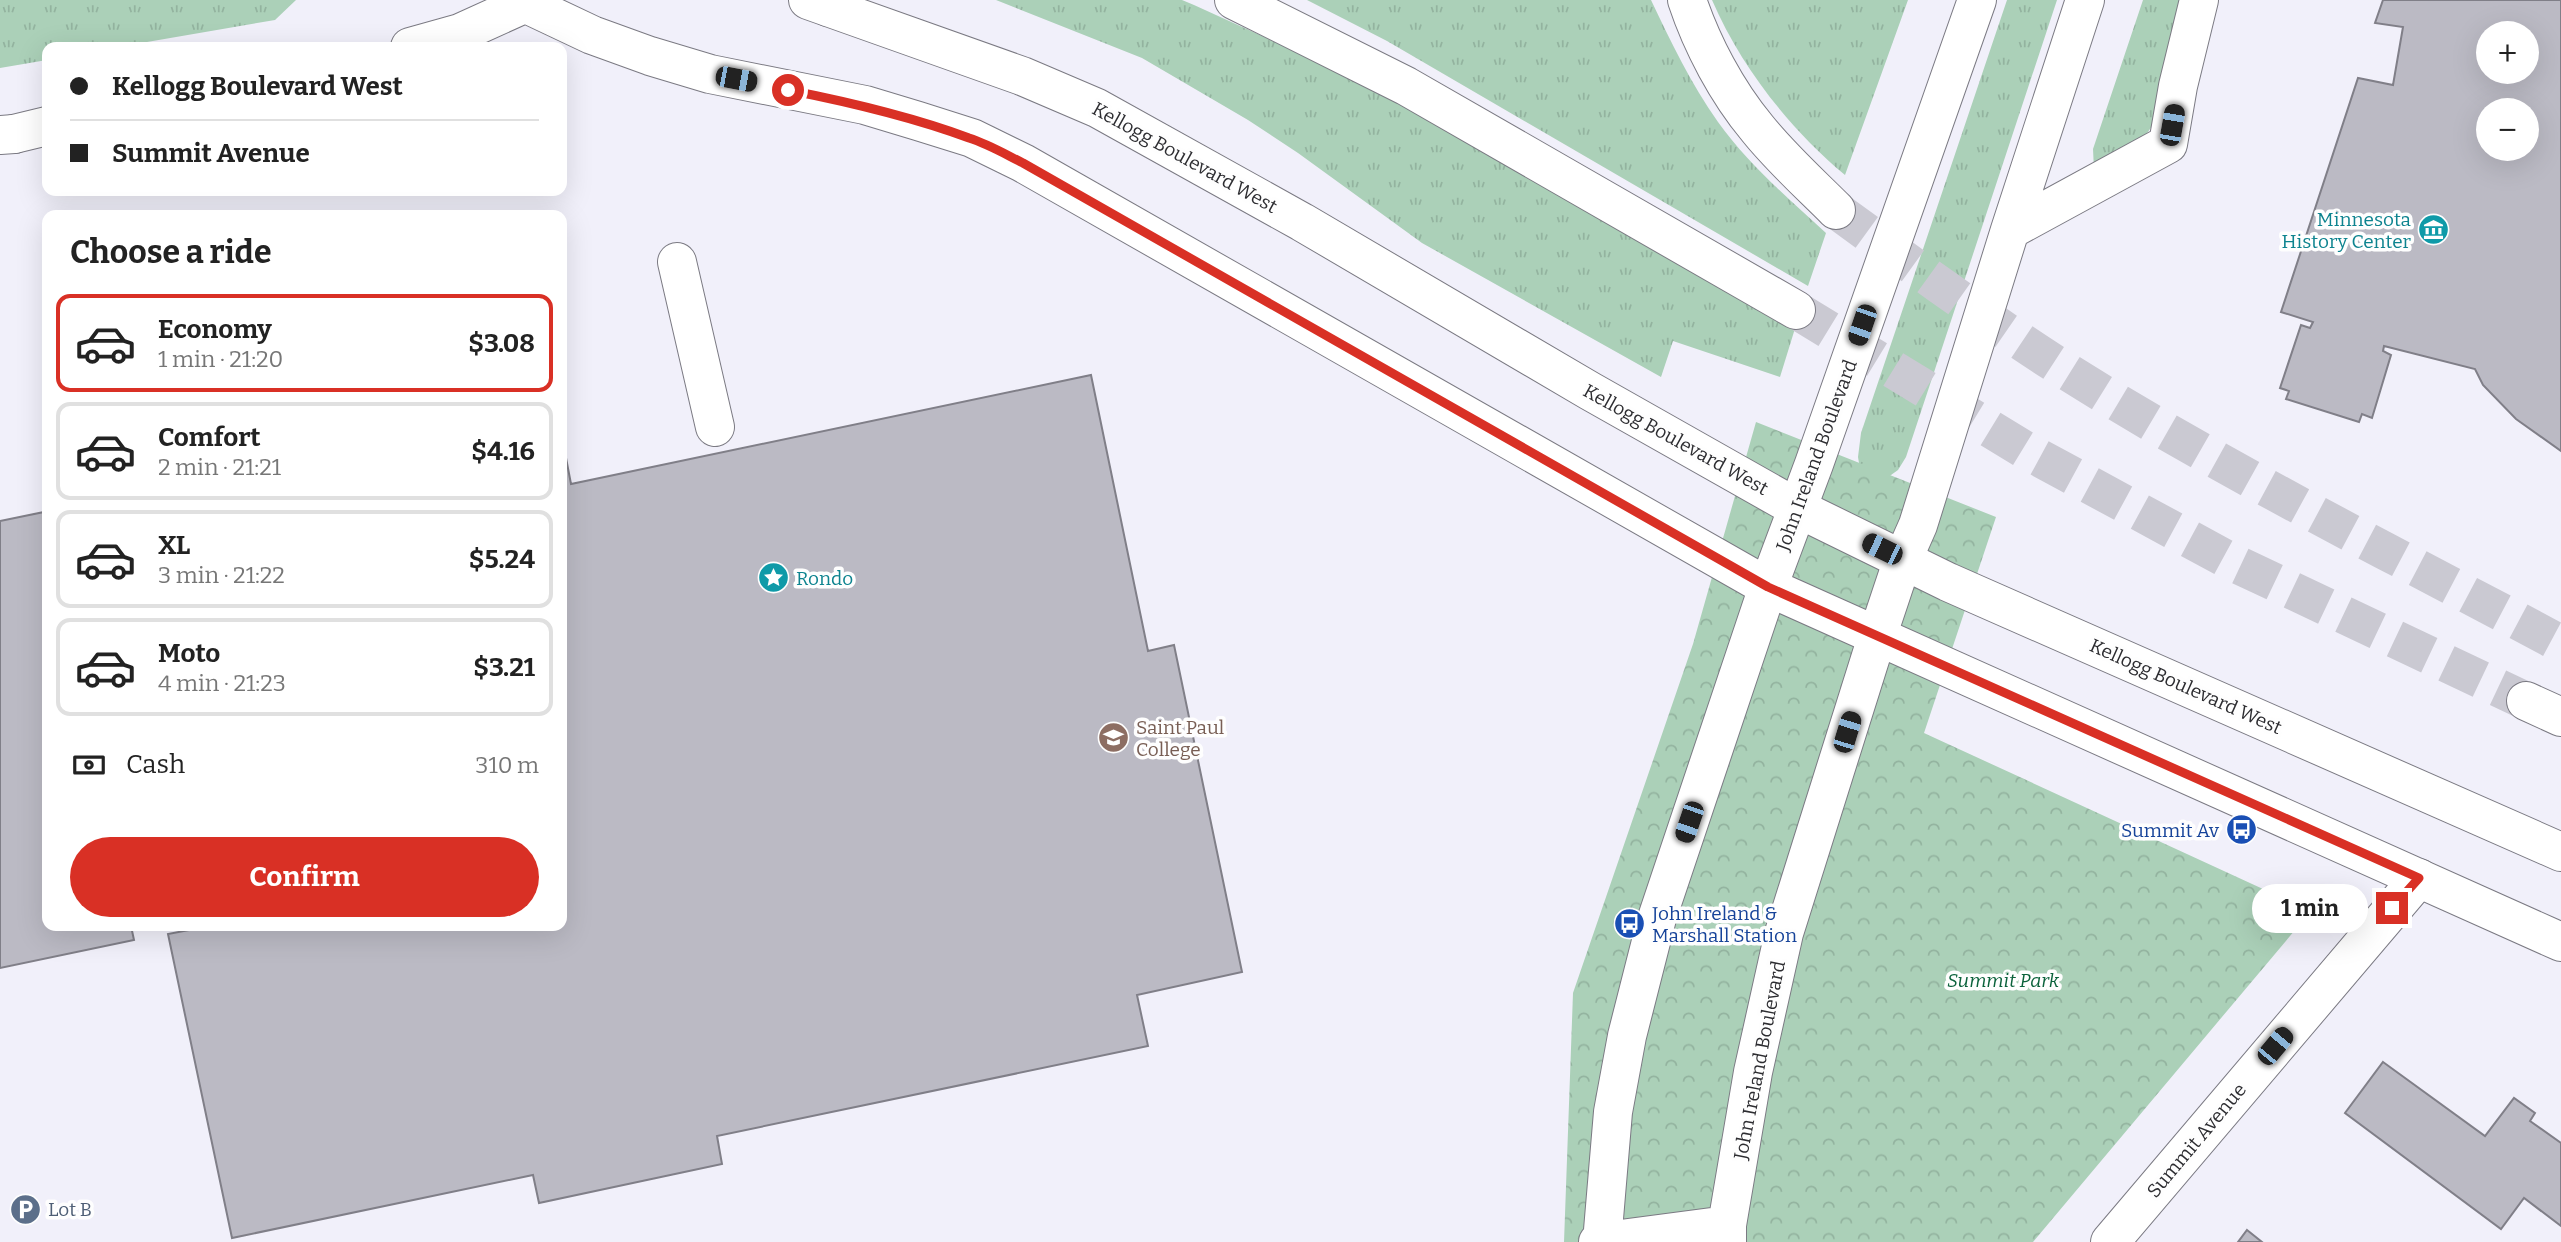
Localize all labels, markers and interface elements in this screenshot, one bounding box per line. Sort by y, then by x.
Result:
map controls [2476,21,2539,161]
button: + [2476,21,2539,84]
car [714,65,759,93]
text: Kellogg Boulevard West [112,71,403,102]
route start [772,74,804,106]
street label: Kellogg Boulevard West [1088,97,1281,218]
button: − [2476,98,2539,161]
car [2159,102,2186,148]
text: Summit Avenue [112,138,310,169]
place label: Minnesota History Center [2282,208,2412,253]
museum icon: Minnesota History Center [2417,213,2451,247]
text: Choose a ride [70,233,271,271]
car [1846,302,1879,348]
icon: car [74,312,137,375]
text: Economy [158,314,272,345]
text: $3.08 [468,328,535,359]
text: 1 min · 21:20 [158,345,283,373]
street label: John Ireland Boulevard [1771,356,1862,555]
street label: Kellogg Boulevard West [1579,379,1772,500]
icon: car [74,420,137,483]
text: Comfort [158,422,261,453]
text: $4.16 [471,436,535,467]
text: 2 min · 21:21 [158,453,281,481]
icon: car [74,528,137,591]
text: XL [158,530,190,561]
car [1859,530,1906,568]
text: $5.24 [469,544,535,575]
text: 3 min · 21:22 [158,561,285,589]
place icon: Rondo [756,561,790,595]
place label: Rondo [796,567,853,590]
street label: Kellogg Boulevard West [2086,634,2285,739]
icon: car [74,636,137,699]
text: Moto [158,638,220,669]
text: $3.21 [473,652,535,683]
text: 4 min · 21:23 [158,669,286,697]
car [1831,709,1864,755]
place label: Saint Paul College [1136,716,1224,761]
school or university icon: Saint Paul College [1096,721,1130,755]
icon: cash [70,746,108,784]
text: Cash [126,749,185,780]
text: 310 m [475,751,539,779]
car [1673,799,1706,845]
bus stop icon: Summit Av [2225,813,2259,847]
place label: Summit Av [2121,819,2220,842]
button: Confirm [70,837,539,917]
callout: 1 min [2252,884,2368,932]
route end [2376,892,2408,924]
text: 1 min [2281,894,2339,922]
place label: John Ireland & Marshall Station [1651,902,1797,947]
bus stop icon: John Ireland & Marshall Station [1612,907,1646,941]
street label: John Ireland Boulevard [1729,959,1790,1162]
park label: Summit Park [1947,969,2060,992]
car [2254,1023,2297,1069]
street label: Summit Avenue [2142,1078,2251,1202]
parking icon: Lot B [8,1192,42,1226]
place label: Lot B [48,1198,92,1221]

